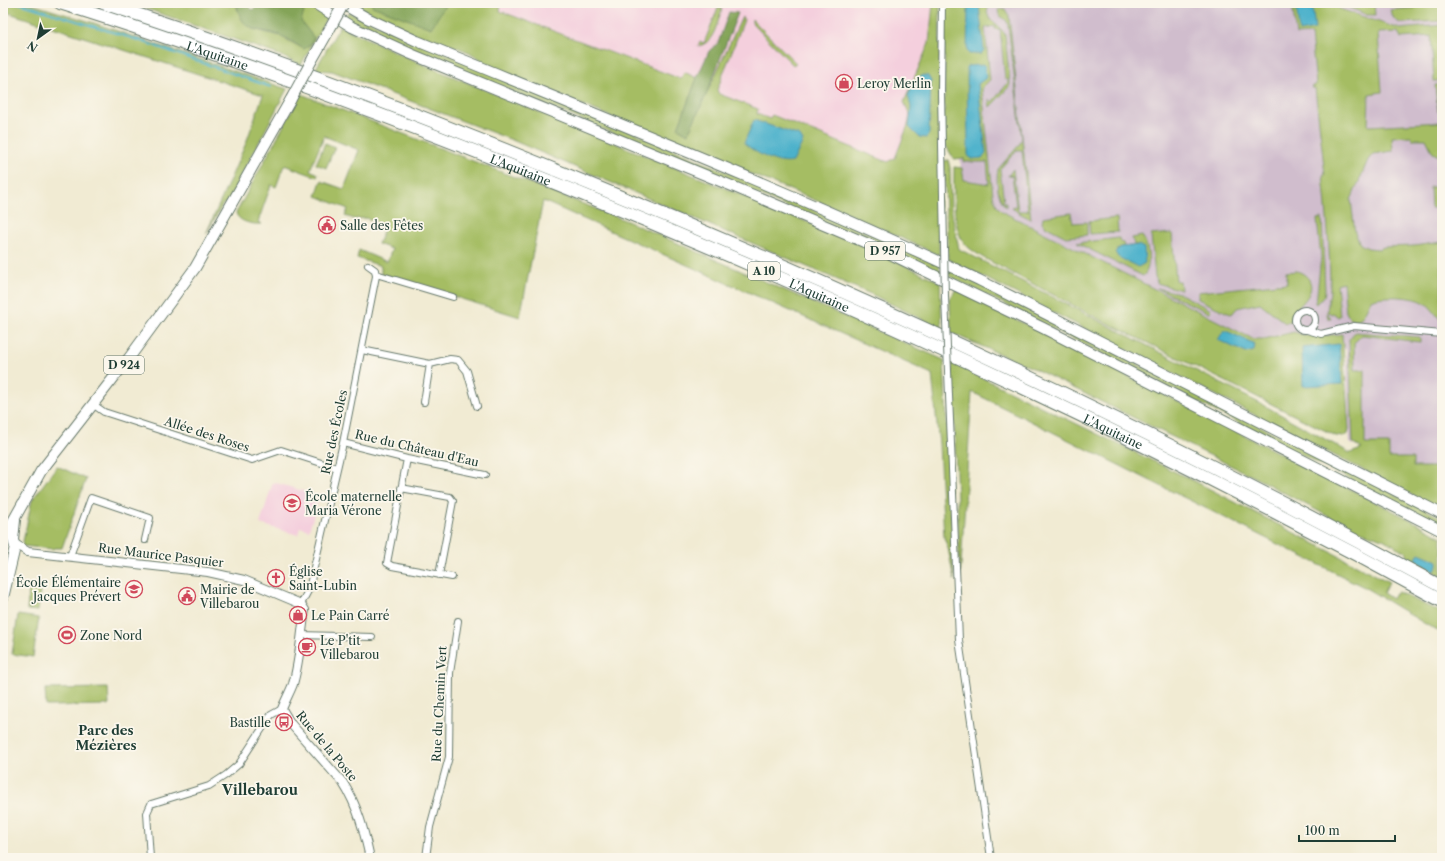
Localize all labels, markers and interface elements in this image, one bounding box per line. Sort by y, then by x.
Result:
north arrow [18,18,58,58]
text: N [24,38,40,55]
street label: L'Aquitaine [185,38,251,73]
shop icon: Leroy Merlin [834,73,854,93]
place label: Leroy Merlin [857,76,932,91]
street label: L'Aquitaine [488,151,554,188]
public building icon: Salle des Fêtes [317,215,337,235]
place label: Salle des Fêtes [340,218,423,233]
road number: D 957 [865,242,905,260]
road number: A 10 [748,262,780,280]
street label: L'Aquitaine [787,275,852,315]
road number: D 924 [104,356,144,374]
street label: Rue des Écoles [317,388,350,476]
street label: L'Aquitaine [1081,410,1146,452]
street label: Allée des Roses [162,413,251,455]
street label: Rue du Château d'Eau [354,426,481,470]
place label: École maternelle Maria Vérone [305,488,402,518]
school or university icon: École maternelle Maria Vérone [282,493,302,513]
street label: Rue Maurice Pasquier [97,540,225,570]
place label: Église Saint-Lubin [289,563,357,593]
church icon: Église Saint-Lubin [266,568,286,588]
place label: École Élémentaire Jacques Prévert [16,574,122,604]
school or university icon: École Élémentaire Jacques Prévert [124,579,144,599]
place label: Mairie de Villebarou [199,582,260,611]
public building icon: Mairie de Villebarou [177,586,197,606]
shop icon: Le Pain Carré [288,605,308,625]
place label: Le Pain Carré [311,608,390,623]
sports icon: Zone Nord [57,625,77,645]
place label: Zone Nord [80,628,143,643]
place label: Le P'tit Villebarou [319,633,380,662]
cafe icon: Le P'tit Villebarou [297,637,317,657]
street label: Rue du Chemin Vert [428,645,450,762]
street label: Rue de la Poste [293,708,361,784]
bus stop icon: Bastille [274,712,294,732]
place label: Bastille [229,715,271,730]
district label: Parc des Mézières [75,722,137,753]
district label: Villebarou [221,781,298,799]
scale bar [1299,817,1395,843]
text: 100 m [1305,823,1340,838]

